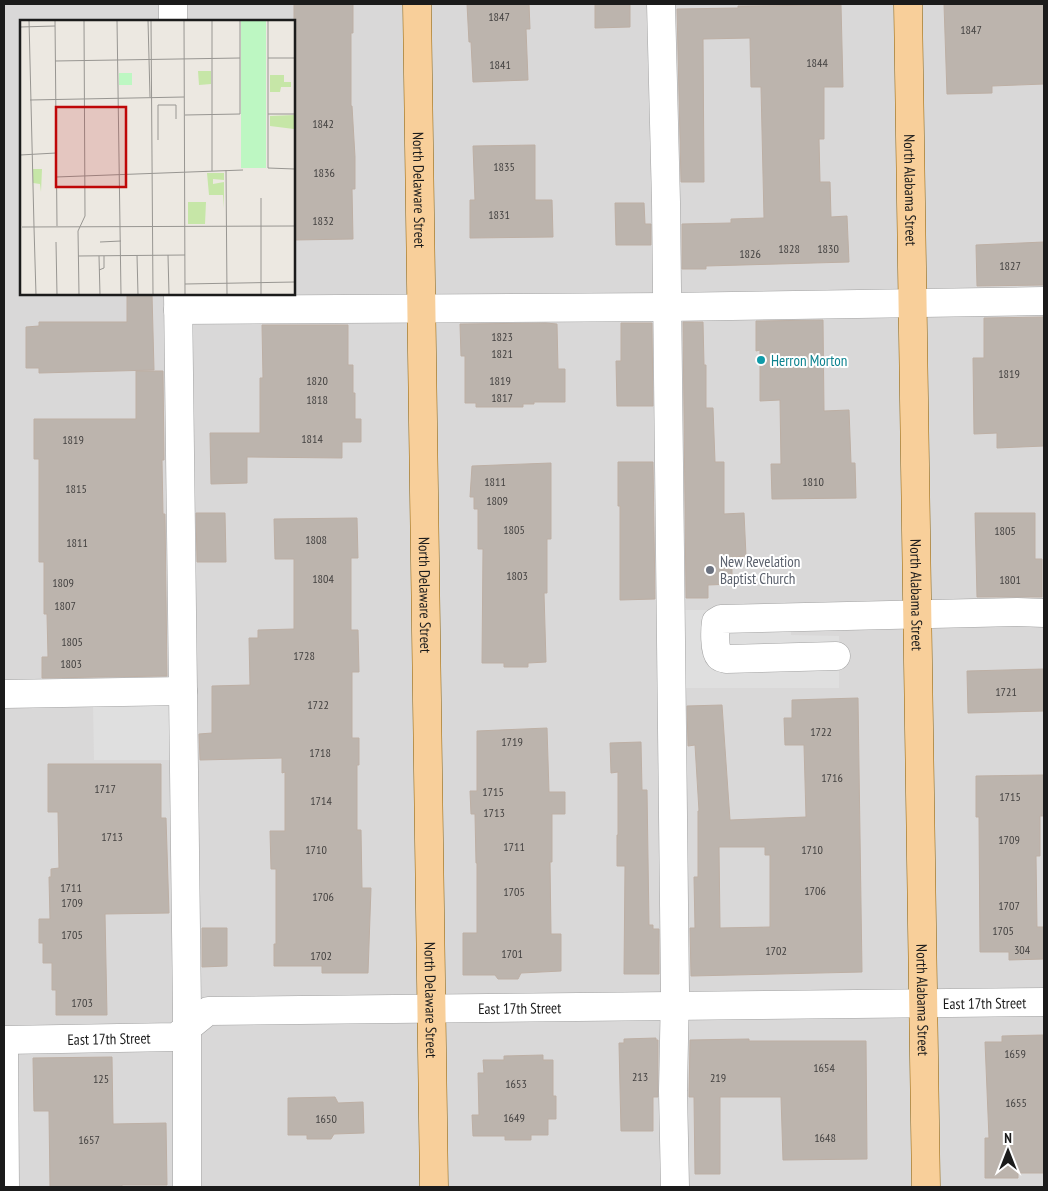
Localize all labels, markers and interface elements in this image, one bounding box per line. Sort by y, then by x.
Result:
house number: 1847 [488,9,510,24]
inset map [20,20,295,295]
house number: 1847 [960,22,982,37]
house number: 1844 [806,55,828,70]
house number: 1841 [489,57,511,72]
house number: 1842 [312,116,334,131]
street label: North Delaware Street [409,132,430,248]
street label: North Alabama Street [900,134,921,246]
house number: 1835 [493,159,515,174]
house number: 1836 [313,165,335,180]
house number: 1831 [488,207,510,222]
house number: 1832 [312,213,334,228]
house number: 1828 [778,241,800,256]
house number: 1830 [817,241,839,256]
house number: 1826 [739,246,761,261]
house number: 1827 [999,258,1021,273]
house number: 1823 [491,329,513,344]
house number: 1821 [491,346,513,361]
place label: Herron Morton [771,351,847,370]
marker: Herron Morton [755,354,767,366]
house number: 1819 [998,366,1020,381]
house number: 1820 [306,373,328,388]
house number: 1819 [489,373,511,388]
house number: 1817 [491,390,513,405]
house number: 1818 [306,392,328,407]
house number: 1814 [301,431,323,446]
house number: 1819 [62,432,84,447]
house number: 1811 [484,474,506,489]
house number: 1810 [802,474,824,489]
house number: 1815 [65,481,87,496]
house number: 1809 [486,493,508,508]
house number: 1805 [503,522,525,537]
house number: 1805 [994,523,1016,538]
house number: 1808 [305,532,327,547]
house number: 1811 [66,535,88,550]
street label: North Delaware Street [415,537,436,653]
street label: North Alabama Street [907,539,927,651]
place label: New Revelation Baptist Church [720,552,800,588]
marker: New Revelation Baptist Church [704,564,716,576]
house number: 1803 [506,568,528,583]
house number: 1804 [312,571,334,586]
house number: 1801 [999,572,1021,587]
house number: 1809 [52,575,74,590]
house number: 1807 [54,598,76,613]
house number: 1805 [61,634,83,649]
house number: 1728 [293,648,315,663]
house number: 1803 [60,656,82,671]
house number: 1721 [995,684,1017,699]
house number: 1722 [307,697,329,712]
house number: 1722 [810,724,832,739]
house number: 1719 [501,734,523,749]
house number: 1718 [309,745,331,760]
house number: 1716 [821,770,843,785]
house number: 1717 [94,781,116,796]
house number: 1715 [482,784,504,799]
house number: 1715 [999,789,1021,804]
house number: 1714 [310,793,332,808]
house number: 1713 [483,805,505,820]
house number: 1713 [101,829,123,844]
house number: 1709 [998,832,1020,847]
house number: 1711 [503,839,525,854]
house number: 1710 [305,842,327,857]
house number: 1710 [801,842,823,857]
house number: 1711 [60,880,82,895]
house number: 1706 [804,883,826,898]
house number: 1705 [503,884,525,899]
house number: 1706 [312,889,334,904]
house number: 1709 [61,895,83,910]
house number: 1707 [998,898,1020,913]
house number: 1705 [992,923,1014,938]
house number: 1705 [61,927,83,942]
street label: North Delaware Street [421,942,442,1058]
house number: 304 [1014,942,1031,957]
house number: 1702 [765,943,787,958]
street label: North Alabama Street [913,944,934,1056]
house number: 1701 [501,946,523,961]
house number: 1702 [310,948,332,963]
street label: East 17th Street [943,993,1026,1013]
house number: 1703 [71,995,93,1010]
street label: East 17th Street [478,998,561,1018]
street label: East 17th Street [67,1028,151,1048]
house number: 1659 [1004,1046,1026,1061]
house number: 1654 [813,1060,835,1075]
house number: 213 [632,1069,648,1084]
house number: 219 [710,1070,726,1085]
house number: 125 [93,1071,109,1086]
house number: 1653 [505,1076,527,1091]
house number: 1655 [1005,1095,1027,1110]
house number: 1649 [503,1110,525,1125]
house number: 1650 [315,1111,337,1126]
north arrow [983,1126,1033,1176]
text: N [1004,1129,1012,1147]
house number: 1648 [814,1130,836,1145]
house number: 1657 [78,1132,100,1147]

